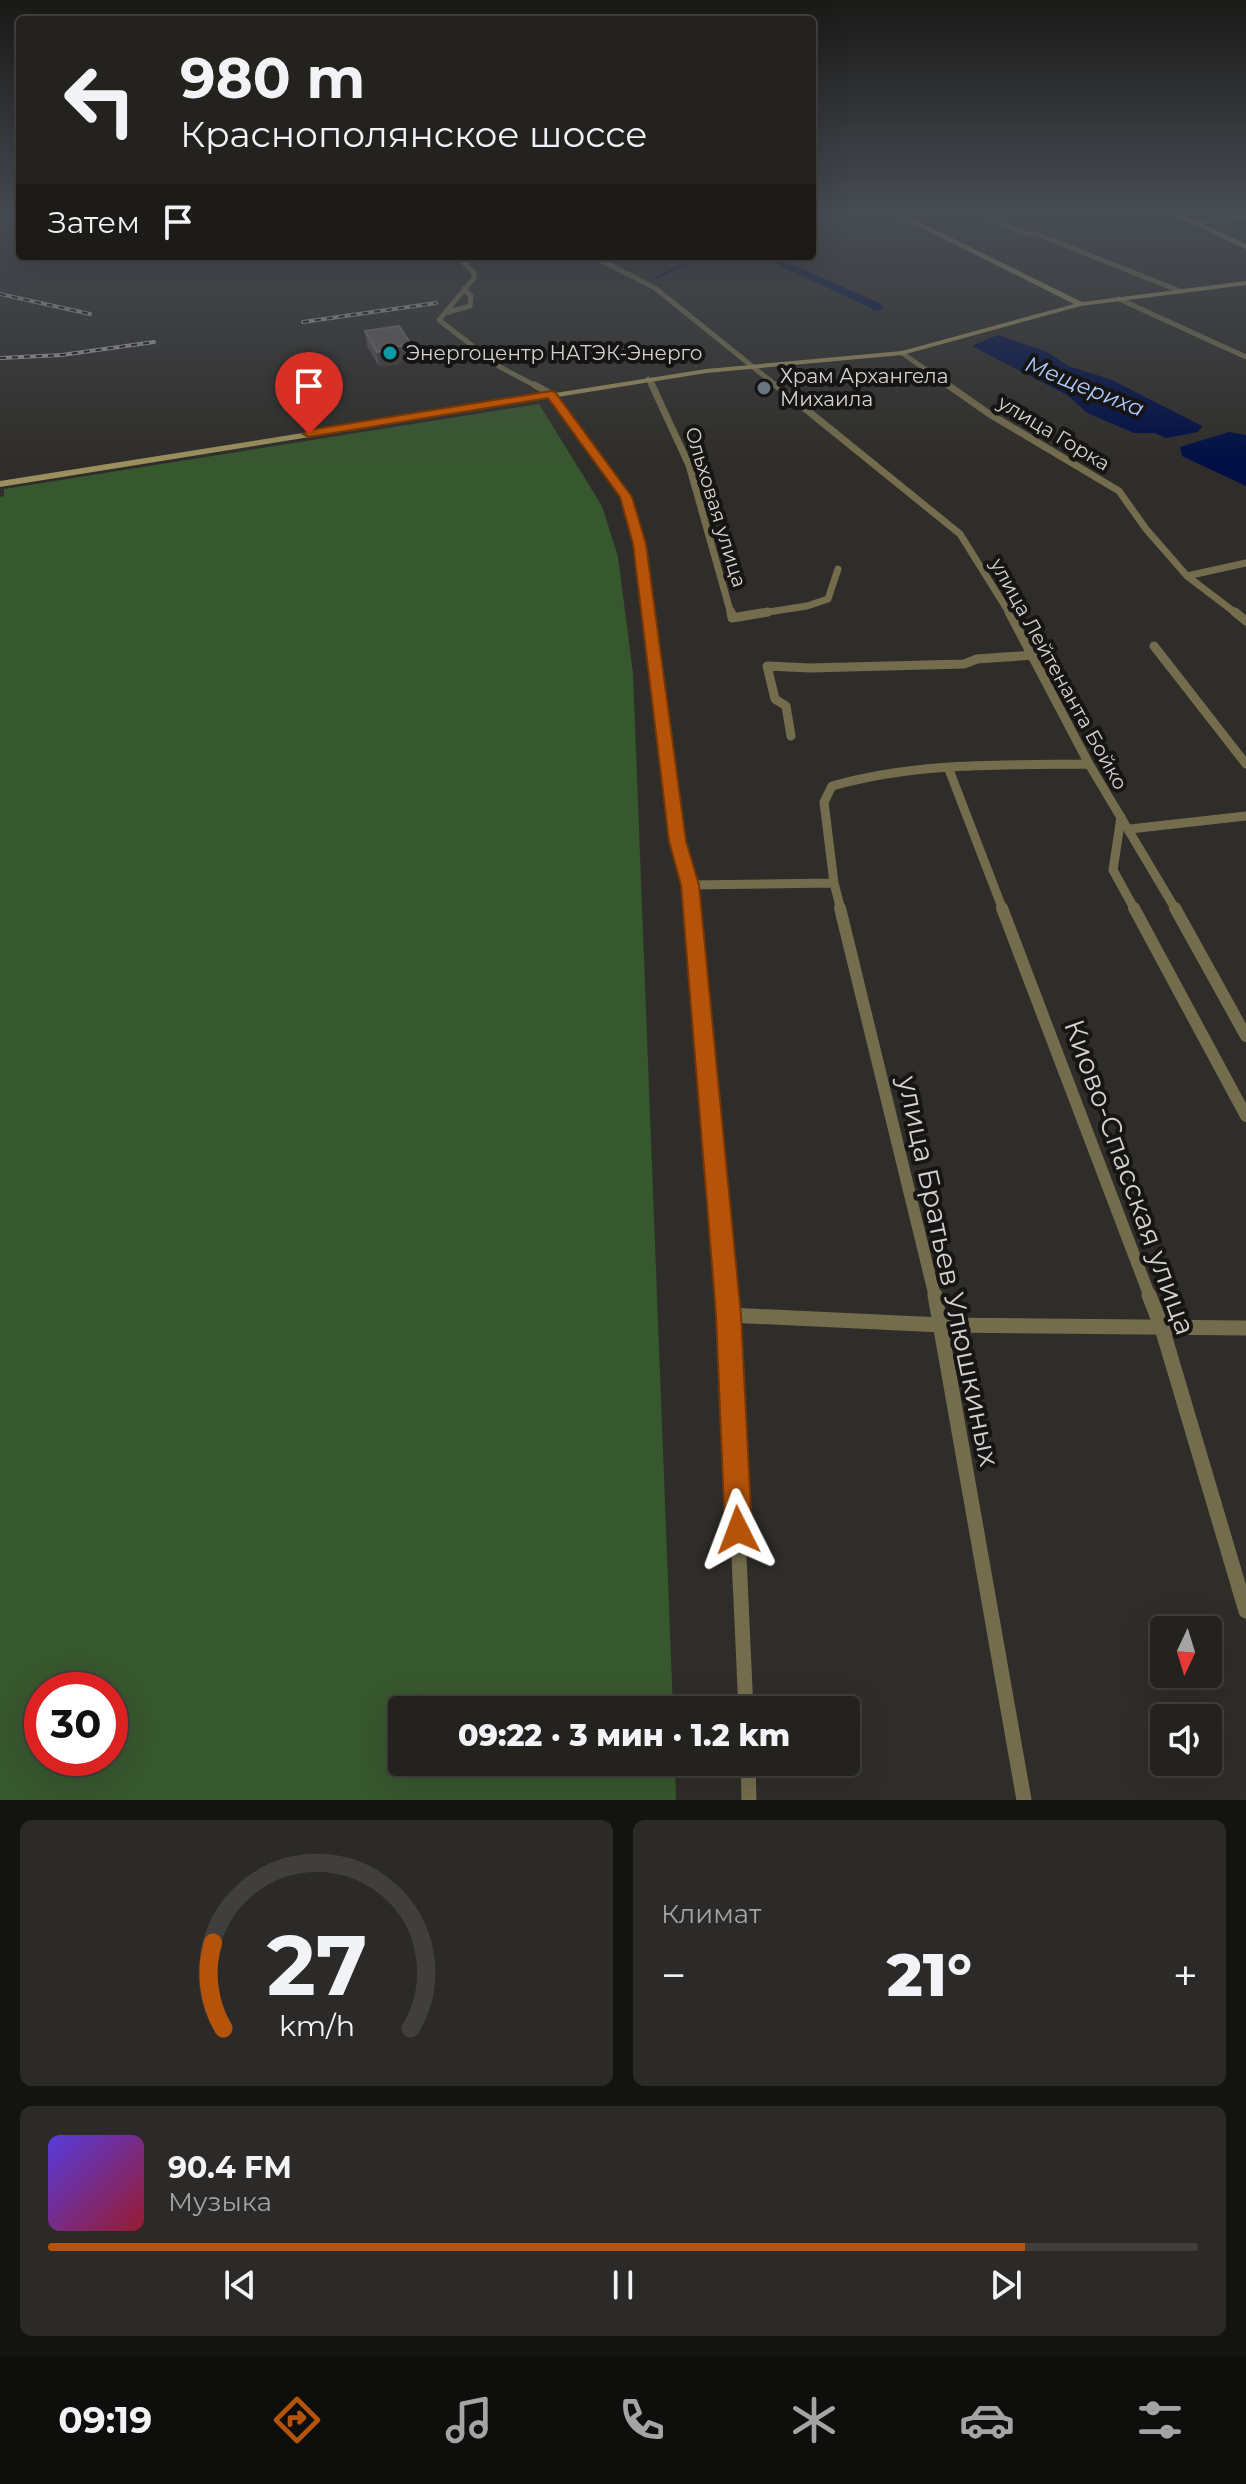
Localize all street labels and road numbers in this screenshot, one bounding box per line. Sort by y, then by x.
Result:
street label: улица Горка [993,390,1114,476]
street label: Ольховая улица [680,424,752,590]
street label: улица Лейтенанта Бойко [985,553,1133,794]
street label: Киово-Спасская улица [1057,1015,1203,1339]
street label: улица Братьев Улюшкиных [891,1072,1007,1470]

